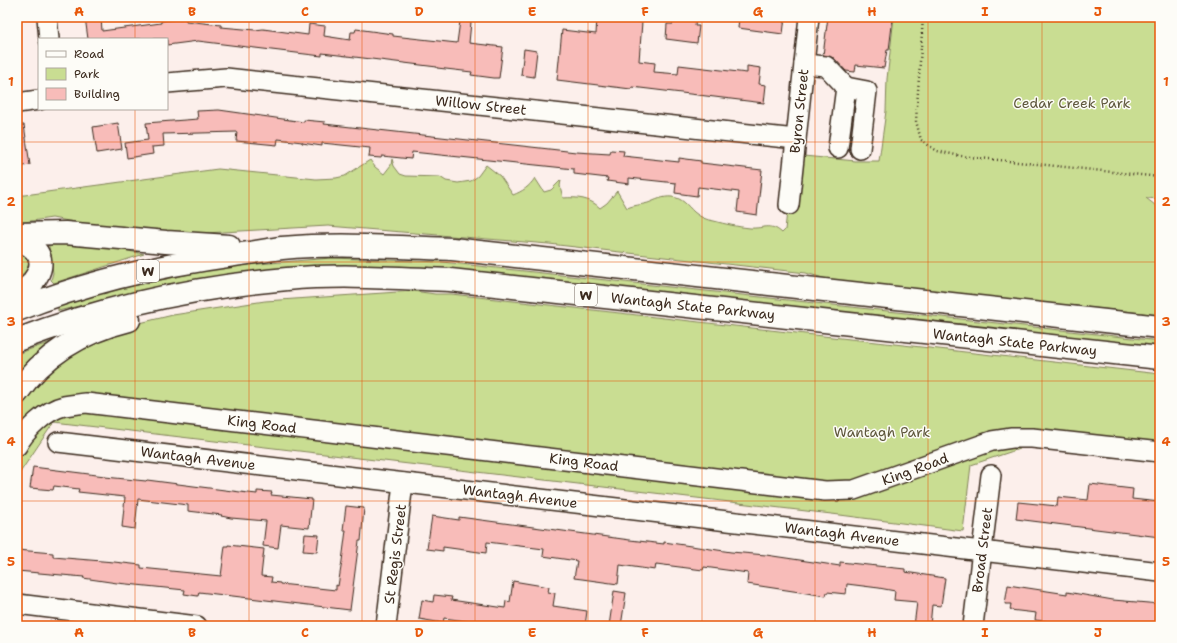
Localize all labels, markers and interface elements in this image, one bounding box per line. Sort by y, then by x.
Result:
text: A [74,3,84,20]
text: B [188,3,196,20]
text: C [301,3,309,20]
text: D [414,3,424,20]
text: E [528,3,537,20]
text: F [641,3,649,20]
text: G [753,3,764,20]
text: H [867,3,877,20]
text: I [981,3,989,20]
text: J [1094,3,1102,20]
legend [38,38,168,110]
text: Road [74,46,105,62]
text: Park [74,66,100,82]
street label: Byron Street [786,68,812,154]
text: 1 [8,73,14,90]
text: 1 [1163,73,1169,90]
text: Building [74,86,120,102]
street label: Willow Street [434,91,528,119]
park label: Cedar Creek Park [1013,94,1131,112]
text: 2 [6,193,16,210]
text: 2 [1161,193,1171,210]
road number: W [137,260,159,282]
road number: W [575,284,597,306]
street label: Wantagh State Parkway [610,288,776,324]
text: 3 [6,313,16,330]
text: 3 [1161,313,1171,330]
street label: Wantagh State Parkway [932,324,1098,360]
street label: King Road [226,411,298,437]
park label: Wantagh Park [834,423,930,441]
text: 4 [6,433,16,450]
text: 4 [1161,433,1171,450]
street label: Wantagh Avenue [139,442,257,474]
street label: King Road [548,449,620,475]
street label: King Road [879,449,951,489]
street label: Wantagh Avenue [461,480,579,512]
street label: St Regis Street [380,503,410,605]
street label: Broad Street [968,506,996,594]
street label: Wantagh Avenue [783,518,901,550]
text: 5 [7,553,15,570]
text: 5 [1162,553,1170,570]
text: A [74,624,84,641]
text: B [188,624,196,641]
text: C [301,624,309,641]
text: D [414,624,424,641]
text: E [528,624,537,641]
text: F [641,624,649,641]
text: G [753,624,764,641]
text: H [867,624,877,641]
text: I [981,624,989,641]
text: J [1094,624,1102,641]

